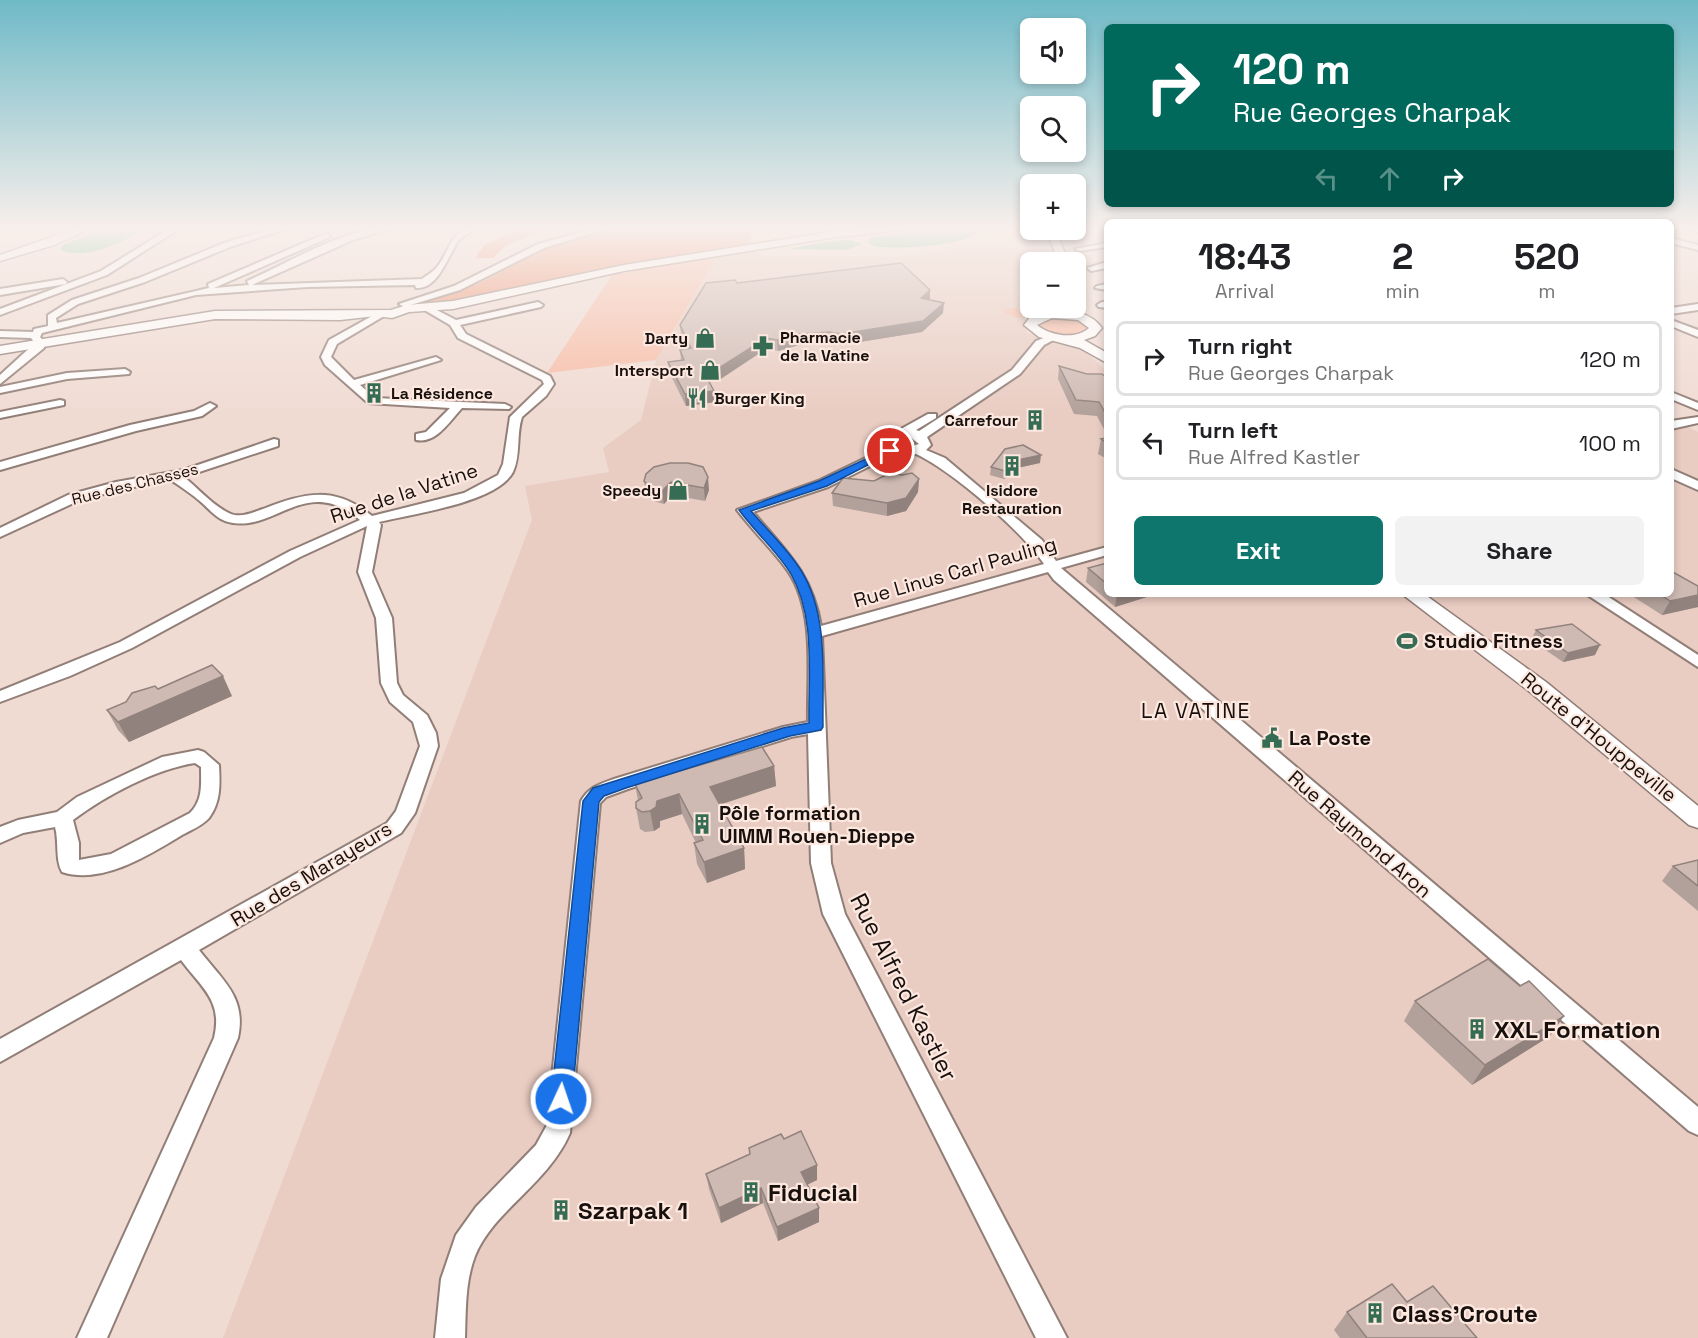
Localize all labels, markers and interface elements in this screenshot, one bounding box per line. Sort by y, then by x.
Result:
map controls [1020,18,1086,318]
button: sound [1020,18,1086,84]
text: 120 m [1233,43,1351,96]
icon: right [1134,48,1212,126]
text: Rue Georges Charpak [1233,95,1511,130]
button: search [1020,96,1086,162]
icon: left [1310,162,1343,195]
icon: ahead [1373,162,1406,195]
icon: right [1436,162,1469,195]
button: + [1020,174,1086,240]
text: 18:43 [1198,234,1291,280]
text: 2 [1392,234,1413,280]
text: 520 [1514,234,1580,280]
button: − [1020,252,1086,318]
text: Arrival [1215,278,1274,304]
text: min [1385,278,1420,304]
text: m [1538,278,1556,304]
shop icon: Darty [693,326,717,350]
place label: Pharmacie de la Vatine [780,327,870,366]
place label: Darty [645,328,688,349]
text: Turn right [1188,332,1293,360]
pharmacy icon: Pharmacie de la Vatine [751,334,775,358]
icon: right [1137,342,1170,375]
text: 120 m [1580,345,1641,373]
shop icon: Intersport [698,358,722,382]
place label: Intersport [615,360,693,381]
text: Rue Georges Charpak [1188,360,1394,386]
building icon: La Résidence [362,381,386,405]
place label: La Résidence [391,383,493,404]
restaurant icon: Burger King [685,386,709,410]
place label: Burger King [714,388,805,409]
building icon: Carrefour [1023,408,1047,432]
place label: Carrefour [944,410,1018,431]
text: Turn left [1188,416,1278,444]
pin [864,425,915,476]
icon: left [1137,426,1170,459]
text: 100 m [1579,429,1641,457]
icon: arrive [873,434,906,467]
text: Rue Alfred Kastler [1188,444,1360,470]
building icon: Isidore Restauration [1000,454,1024,478]
street label: Rue de la Vatine [327,457,481,529]
street label: Rue des Chasses [69,458,201,510]
shop icon: Speedy [666,478,690,502]
place label: Speedy [603,480,661,501]
place label: Isidore Restauration [962,480,1062,519]
button: Exit [1134,516,1383,585]
button: Share [1395,516,1644,585]
street label: Rue Linus Carl Pauling [851,531,1059,613]
place label: Studio Fitness [1424,628,1563,654]
sports icon: Studio Fitness [1395,629,1419,653]
street label: Route d'Houppeville [1516,666,1682,808]
district label: LA VATINE [1141,697,1251,724]
place label: La Poste [1289,725,1371,751]
public building icon: La Poste [1260,726,1284,750]
street label: Rue Raymond Aron [1283,765,1437,903]
place label: Pôle formation UIMM Rouen-Dieppe [719,800,915,849]
building icon: Pôle formation UIMM Rouen-Dieppe [690,812,714,836]
street label: Rue des Marayeurs [226,816,396,932]
street label: Rue Alfred Kastler [843,888,965,1086]
place label: XXL Formation [1494,1014,1661,1045]
building icon: XXL Formation [1465,1017,1489,1041]
position arrow [529,1067,593,1131]
place label: Fiducial [768,1177,858,1208]
building icon: Fiducial [739,1180,763,1204]
place label: Szarpak 1 [578,1195,688,1226]
building icon: Szarpak 1 [549,1198,573,1222]
place label: Class'Croute [1392,1298,1538,1329]
building icon: Class'Croute [1363,1301,1387,1325]

